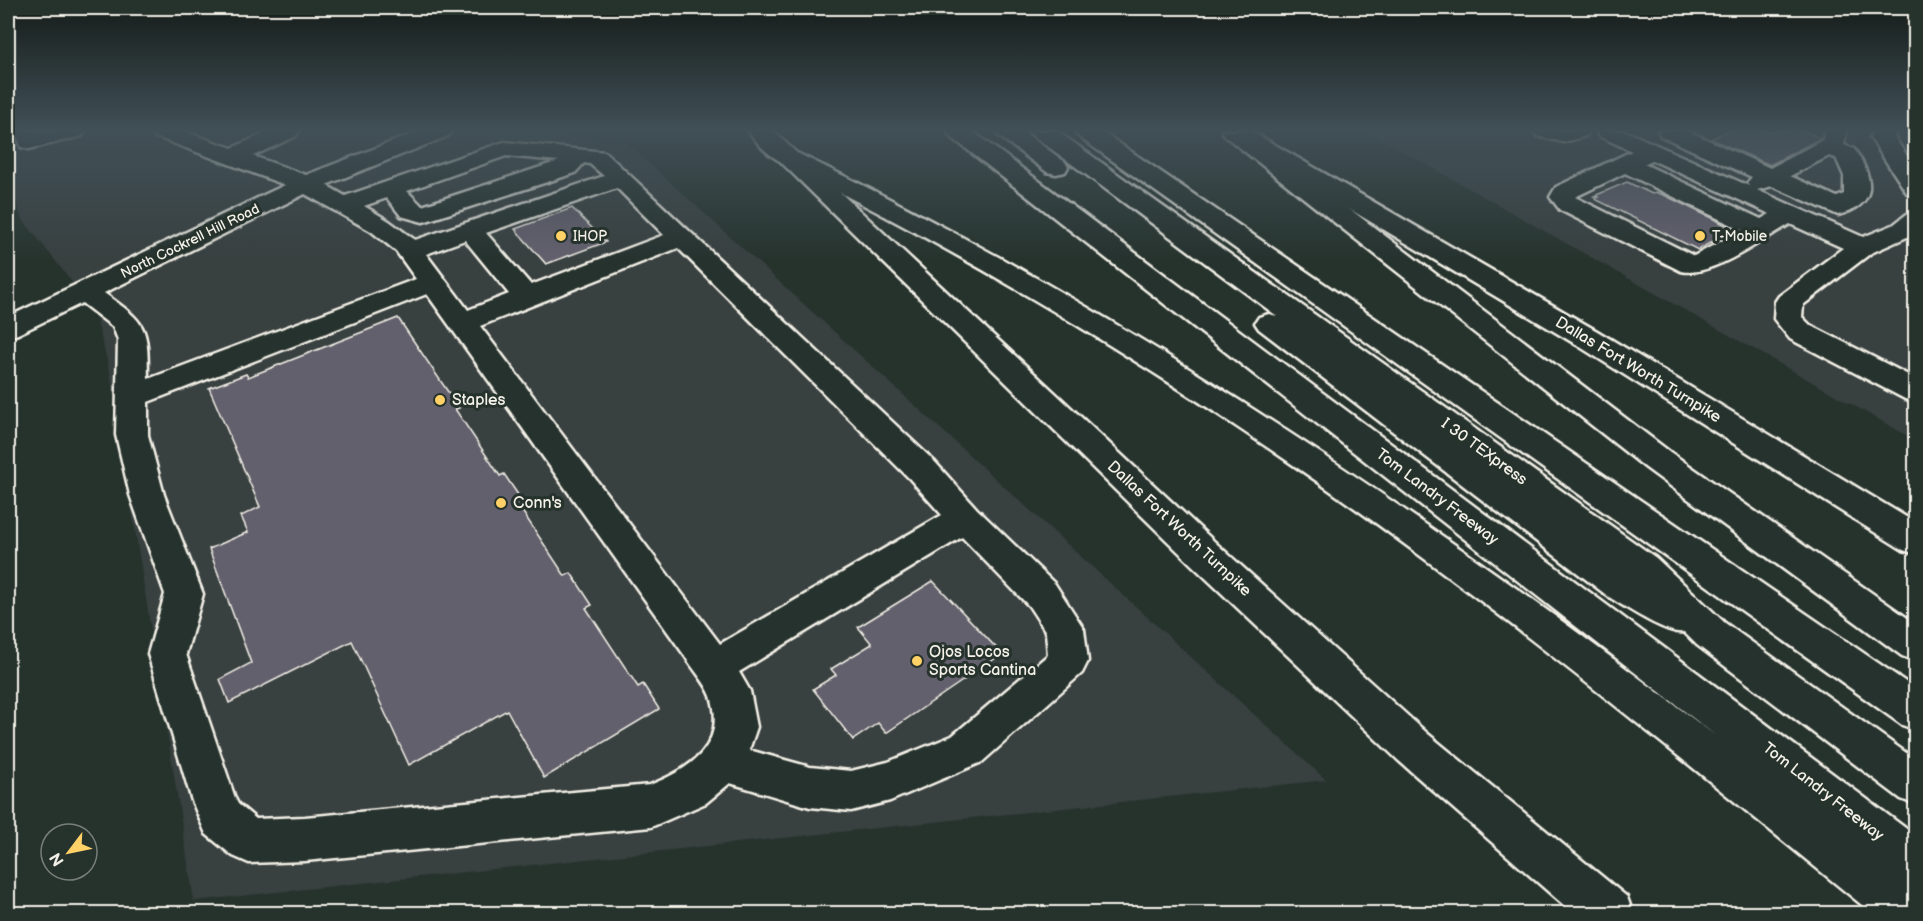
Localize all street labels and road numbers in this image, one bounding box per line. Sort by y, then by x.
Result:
street label: North Cockrell Hill Road [118,200,262,282]
street label: Dallas Fort Worth Turnpike [1552,313,1725,427]
street label: I 30 TEXpress [1437,414,1531,490]
street label: Tom Landry Freeway [1372,445,1503,550]
street label: Dallas Fort Worth Turnpike [1103,457,1255,601]
street label: Tom Landry Freeway [1759,739,1888,846]

